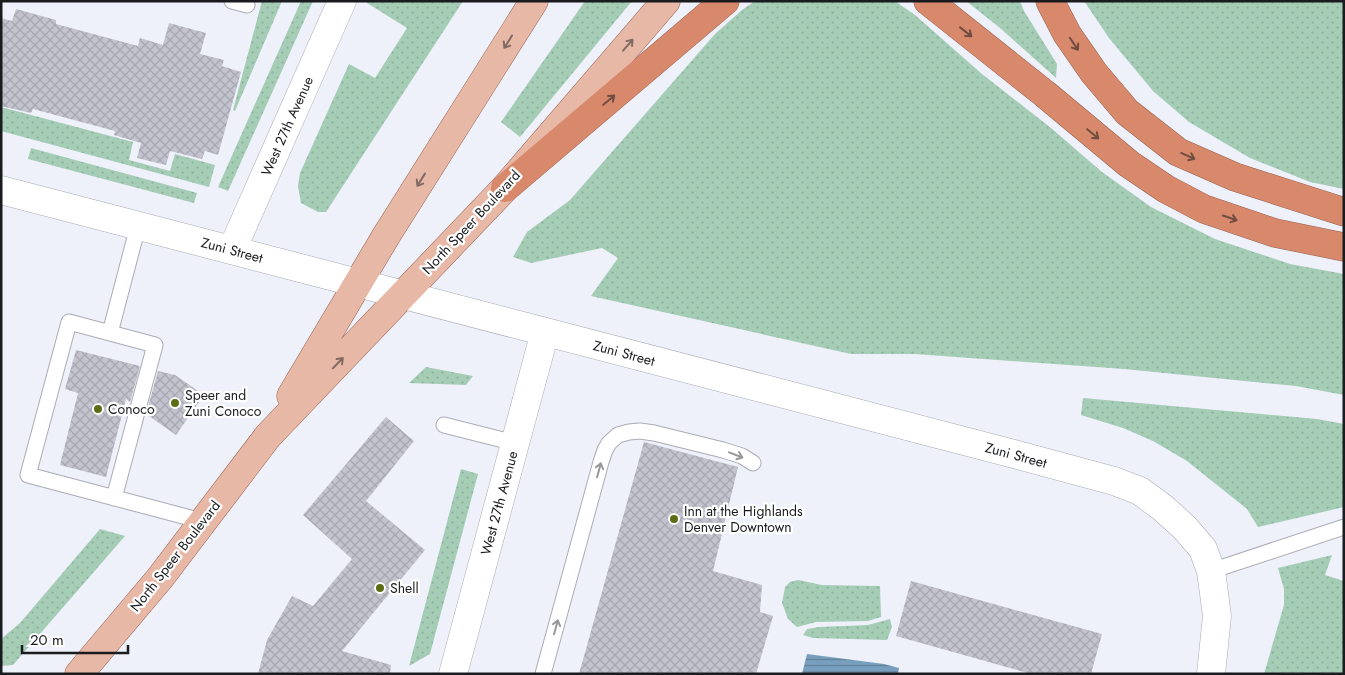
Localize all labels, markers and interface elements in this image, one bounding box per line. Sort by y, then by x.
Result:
one-way arrow [959,26,972,37]
one-way arrow [502,35,512,49]
one-way arrow [1069,37,1079,51]
one-way arrow [622,39,633,52]
street label: West 27th Avenue [256,73,318,179]
one-way arrow [602,94,615,106]
one-way arrow [1086,128,1099,139]
one-way arrow [1180,152,1195,162]
street label: North Speer Boulevard [417,165,525,279]
one-way arrow [416,173,426,187]
one-way arrow [1222,214,1237,223]
street label: Zuni Street [199,232,266,268]
street label: Zuni Street [591,335,658,371]
one-way arrow [332,356,344,369]
place label: Speer and Zuni Conoco [185,385,262,421]
marker: Speer and Zuni Conoco [169,397,181,409]
place label: Conoco [108,399,155,419]
marker: Conoco [92,403,104,415]
street label: Zuni Street [983,437,1050,473]
street label: West 27th Avenue [475,449,523,557]
one-way arrow [728,451,743,460]
one-way arrow [594,462,604,478]
street label: North Speer Boulevard [125,496,225,616]
place label: Inn at the Highlands Denver Downtown [684,501,803,537]
marker: Inn at the Highlands Denver Downtown [668,513,680,525]
place label: Shell [390,578,419,598]
marker: Shell [374,582,386,594]
one-way arrow [552,619,561,635]
scale bar [22,622,129,654]
text: 20 m [30,629,64,651]

